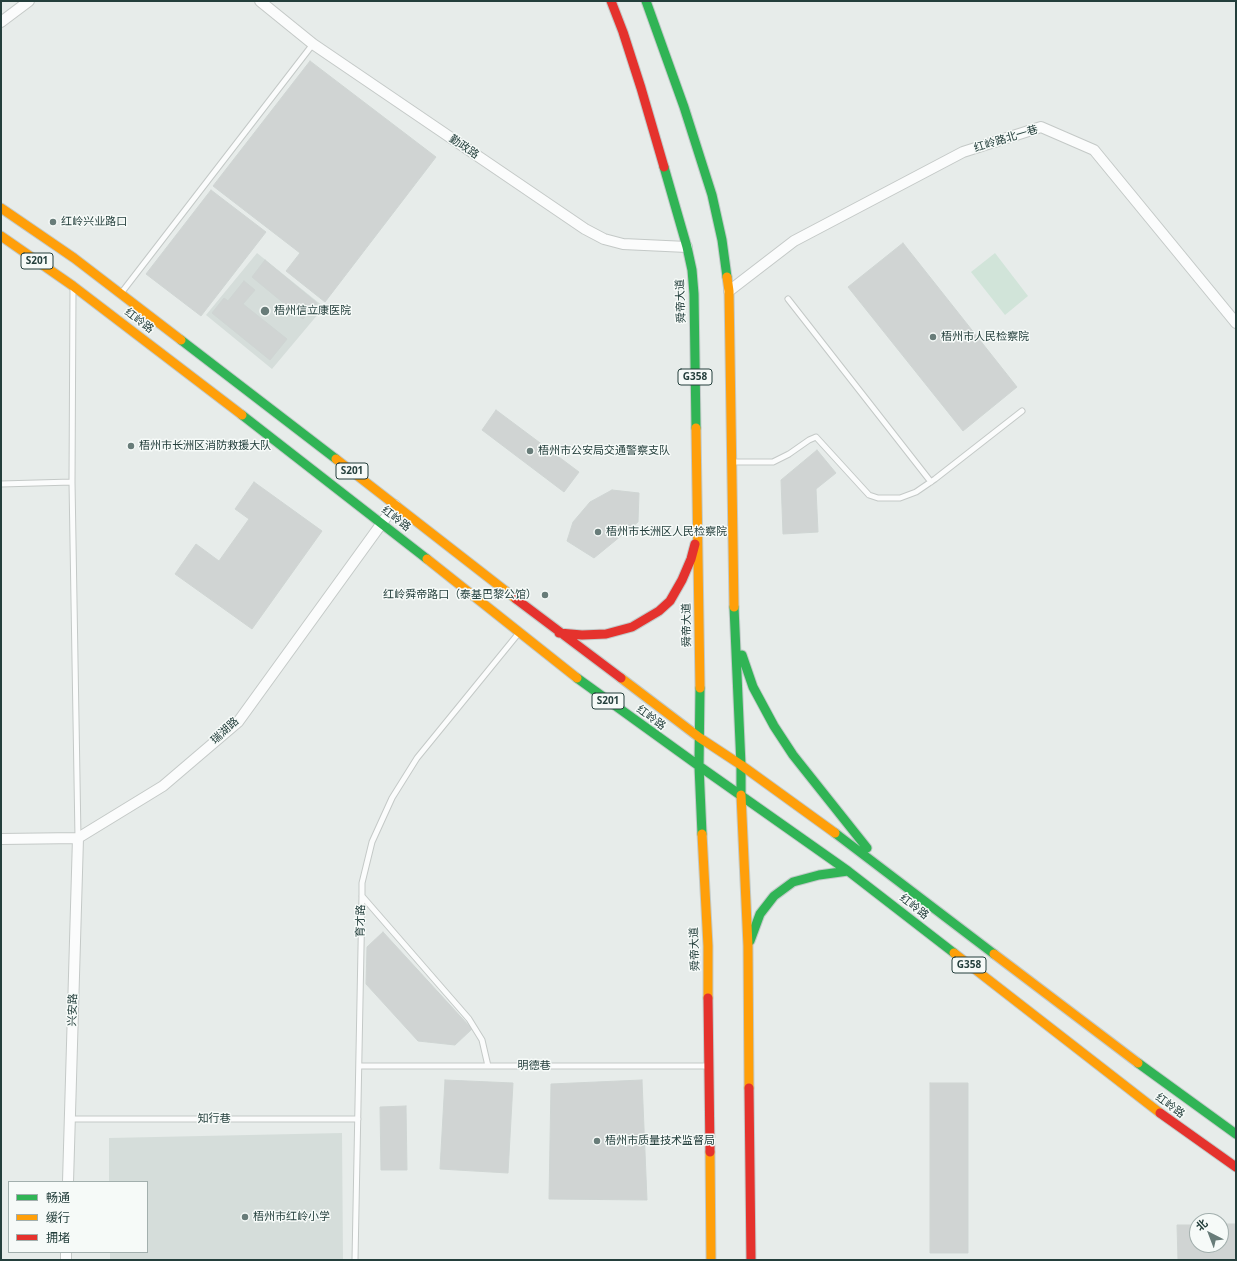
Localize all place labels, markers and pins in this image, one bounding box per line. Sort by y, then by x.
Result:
place label: 红岭兴业路口 [61,215,127,229]
marker: 红岭兴业路口 [48,217,58,227]
place label: 梧州信立康医院 [274,304,351,318]
marker: 梧州信立康医院 [259,305,271,317]
place label: 梧州市人民检察院 [941,330,1029,344]
marker: 梧州市人民检察院 [928,332,938,342]
place label: 梧州市长洲区消防救援大队 [139,439,271,453]
marker: 梧州市长洲区消防救援大队 [126,441,136,451]
place label: 梧州市公安局交通警察支队 [538,444,670,458]
marker: 梧州市公安局交通警察支队 [525,446,535,456]
place label: 梧州市长洲区人民检察院 [606,525,727,539]
marker: 梧州市长洲区人民检察院 [593,527,603,537]
place label: 红岭舜帝路口（泰基巴黎公馆） [383,588,537,602]
marker: 红岭舜帝路口（泰基巴黎公馆） [540,590,550,600]
place label: 梧州市质量技术监督局 [605,1134,715,1148]
marker: 梧州市质量技术监督局 [592,1136,602,1146]
place label: 梧州市红岭小学 [253,1210,330,1224]
marker: 梧州市红岭小学 [240,1212,250,1222]

